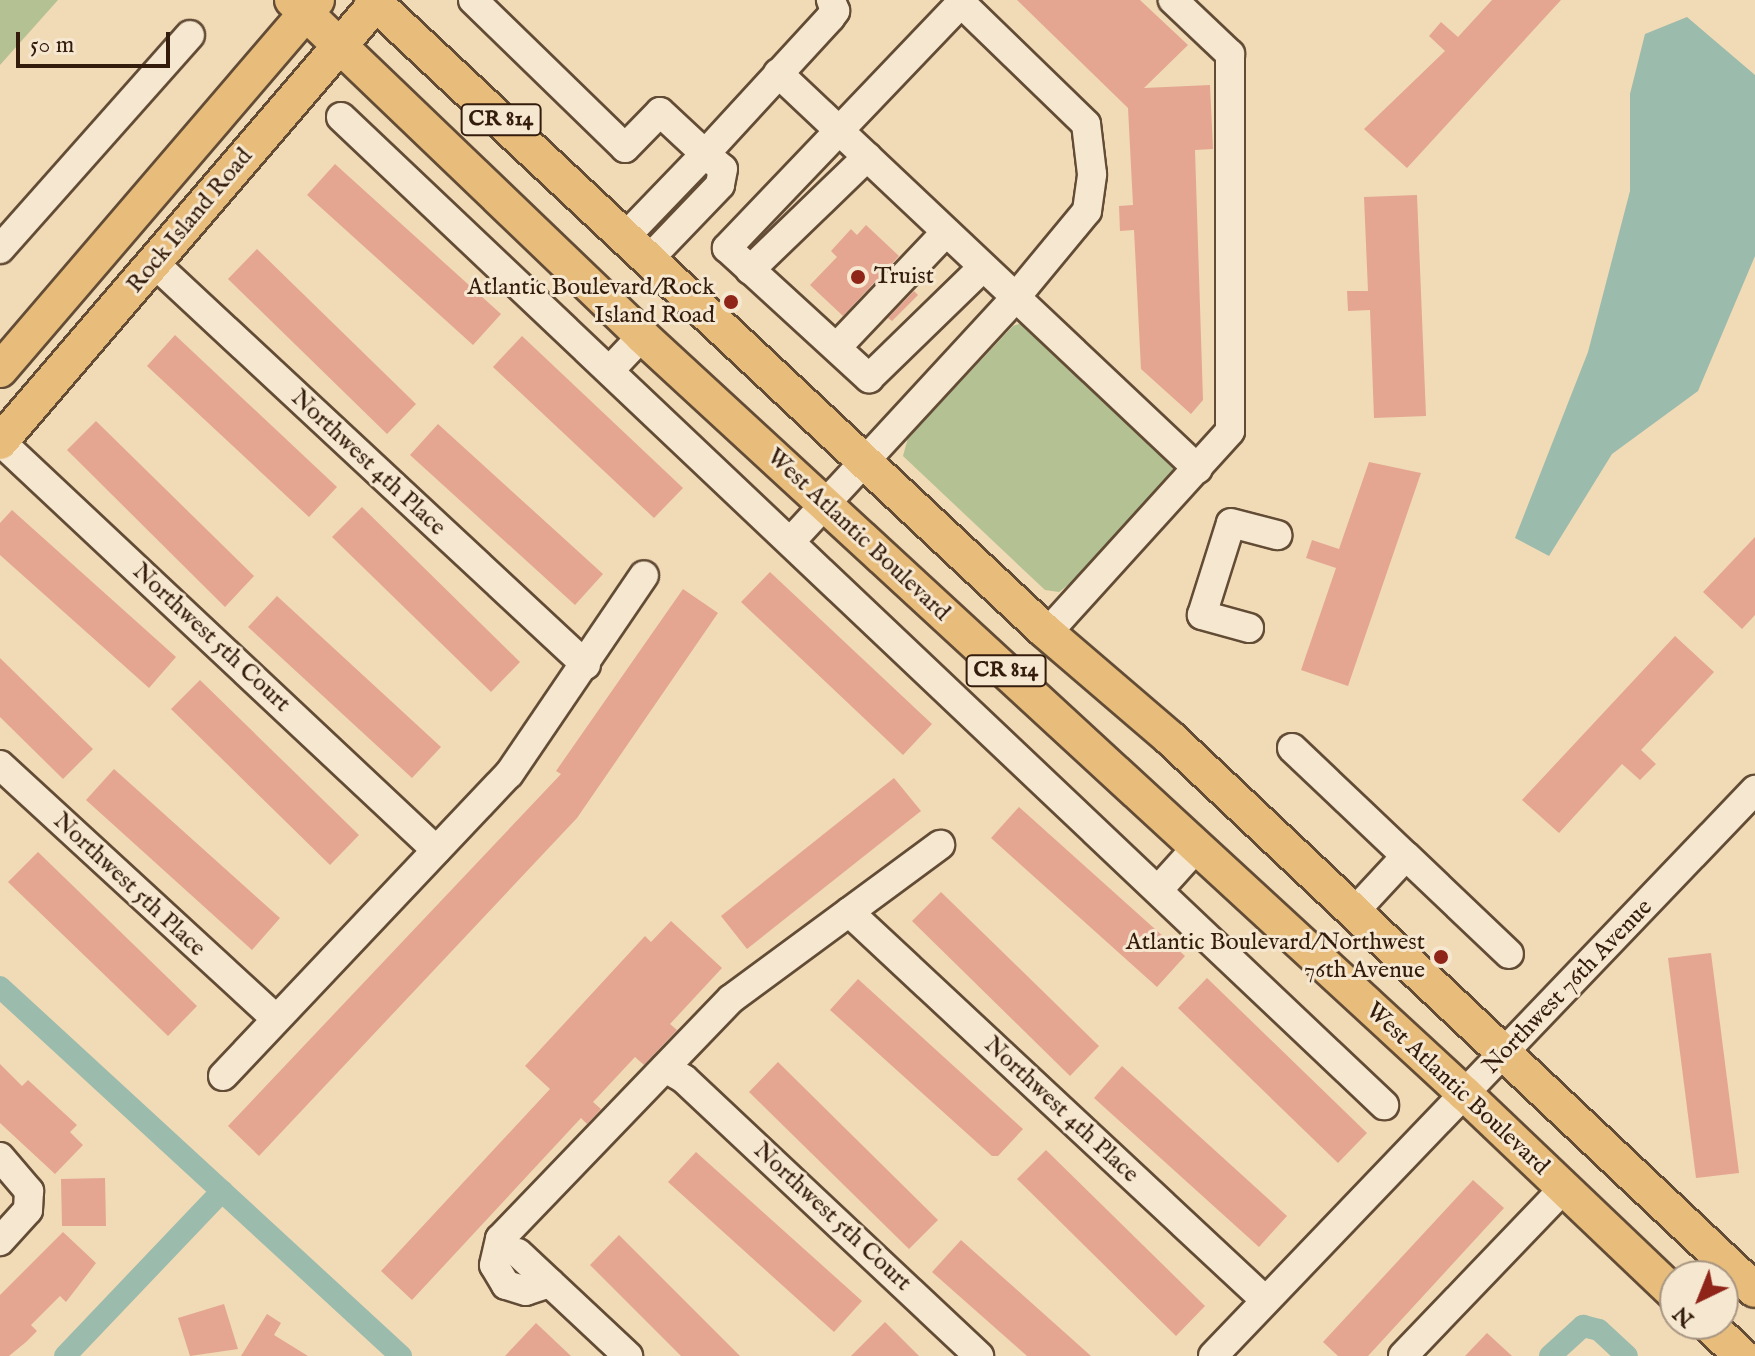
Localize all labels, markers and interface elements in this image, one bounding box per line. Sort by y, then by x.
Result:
scale bar [20,16,174,66]
text: 50 m [30,30,74,61]
road number: CR 814 [459,102,543,138]
street label: Rock Island Road [121,143,259,299]
place label: Truist [874,263,934,291]
marker: Truist [849,268,867,286]
place label: Atlantic Boulevard/Rock Island Road [467,274,715,330]
marker: Atlantic Boulevard/Rock Island Road [722,293,740,311]
street label: Northwest 4th Place [285,384,451,542]
street label: West Atlantic Boulevard [760,443,956,627]
street label: Northwest 5th Court [126,557,296,719]
road number: CR 814 [964,653,1048,689]
street label: Northwest 5th Place [47,807,211,963]
street label: Northwest 76th Avenue [1477,894,1659,1080]
place label: Atlantic Boulevard/Northwest 76th Avenue [1126,929,1425,985]
marker: Atlantic Boulevard/Northwest 76th Avenue [1432,948,1450,966]
street label: West Atlantic Boulevard [1359,997,1555,1181]
street label: Northwest 4th Place [978,1031,1144,1189]
street label: Northwest 5th Court [747,1136,917,1298]
north arrow [1659,1260,1739,1340]
text: N [1667,1299,1701,1333]

